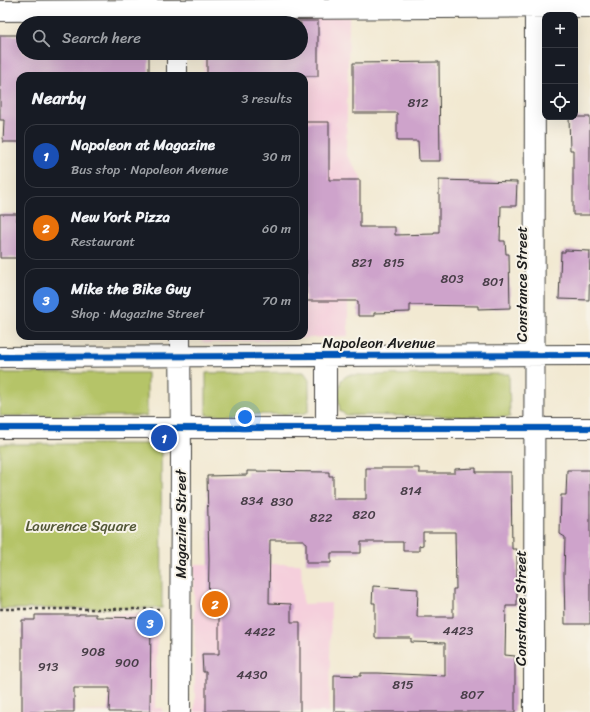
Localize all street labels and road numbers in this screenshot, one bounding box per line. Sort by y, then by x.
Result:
street label: Constance Street [509,226,535,342]
street label: Napoleon Avenue [323,330,436,356]
street label: Magazine Street [168,469,194,579]
street label: Constance Street [508,550,534,666]

